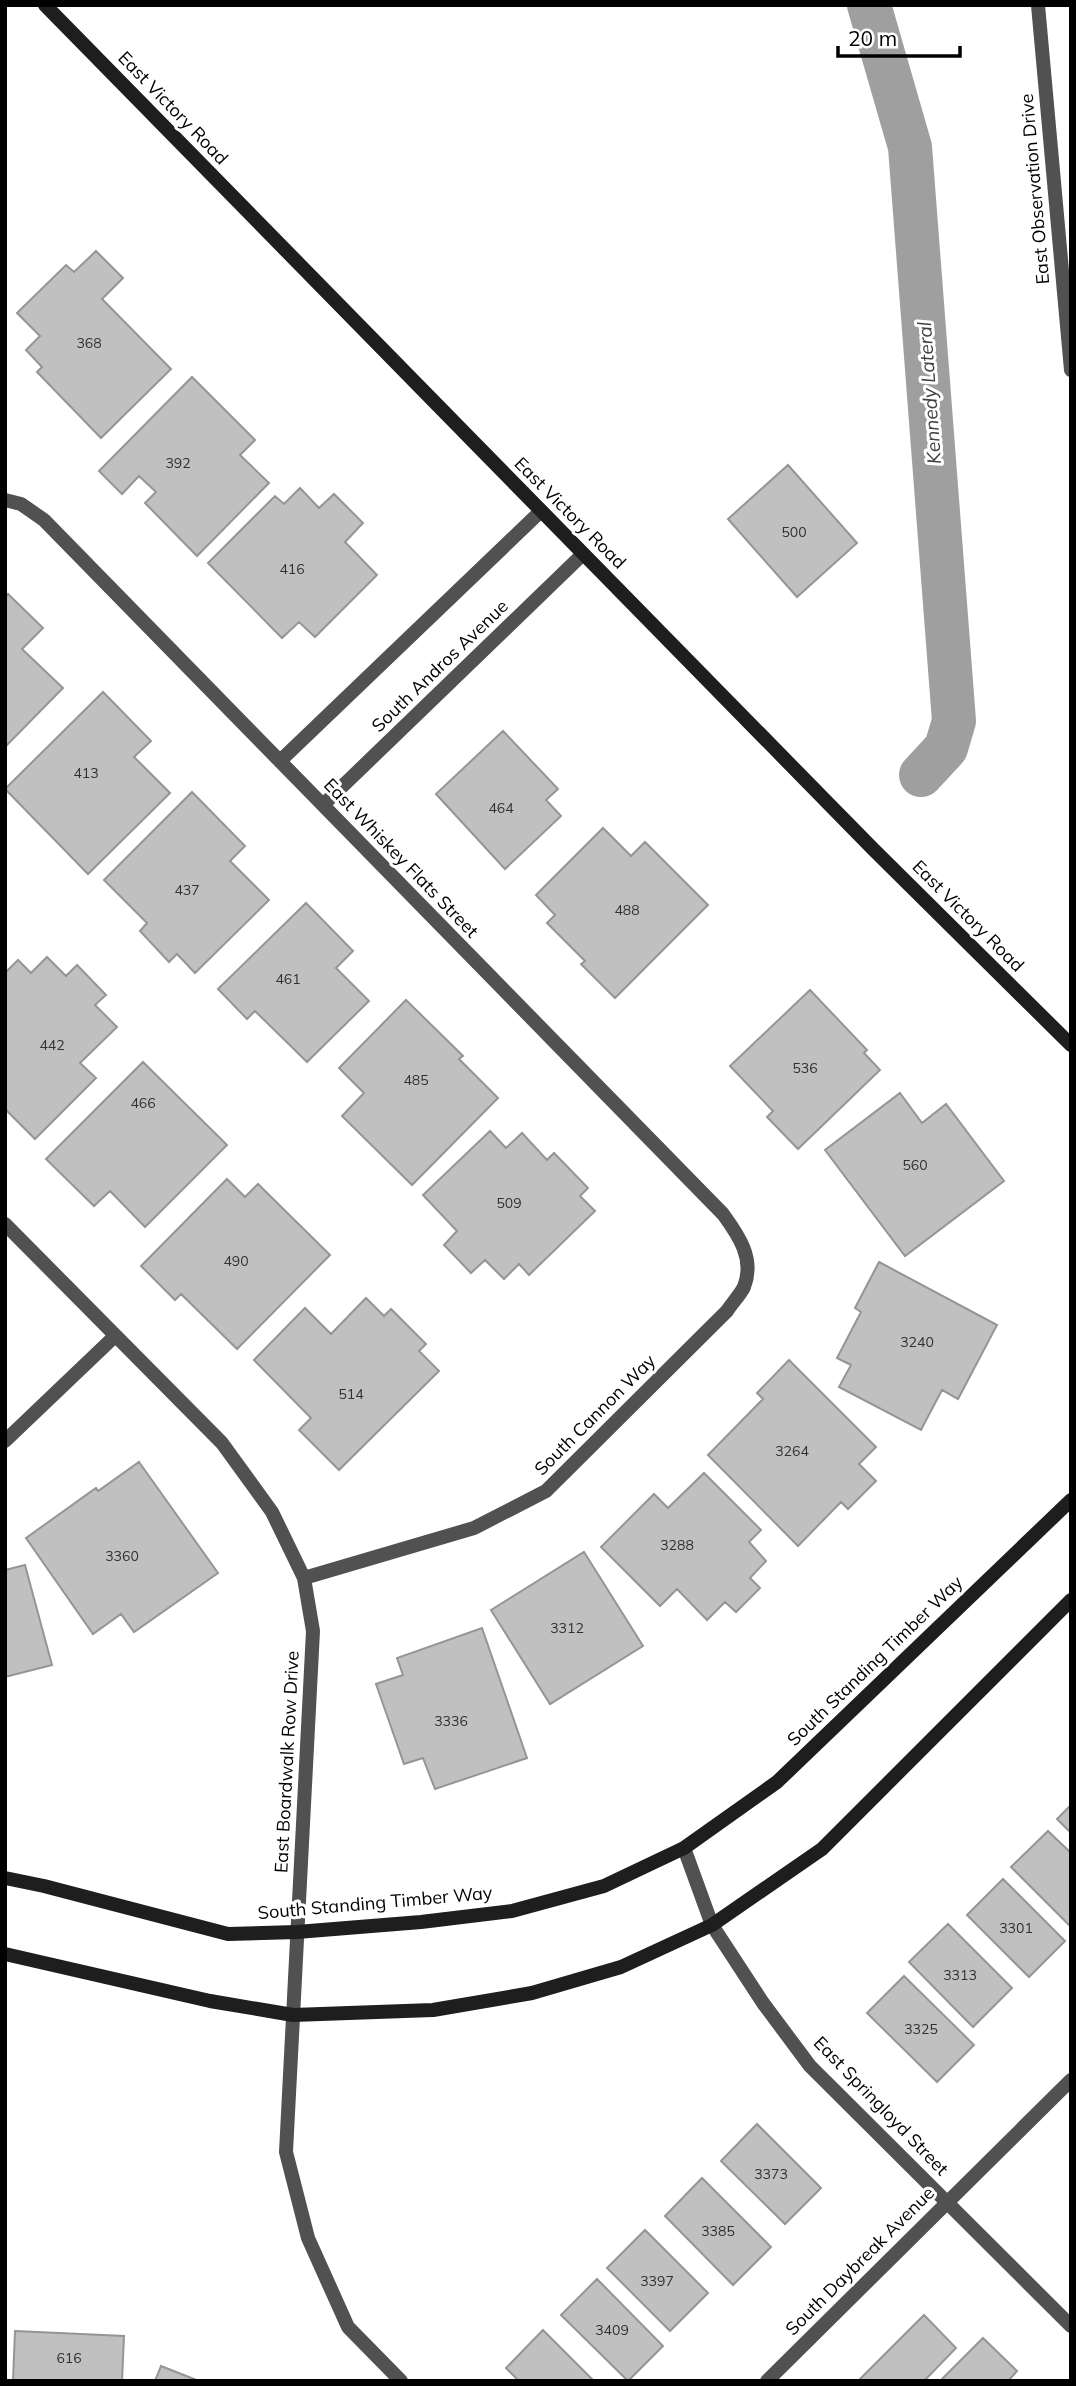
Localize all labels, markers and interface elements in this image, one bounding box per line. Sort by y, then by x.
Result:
scale bar [838,14,960,58]
text: 20 m [848,25,897,51]
street label: East Victory Road [113,46,233,169]
street label: East Observation Drive [1015,93,1054,285]
water label: Kennedy Lateral [912,321,946,465]
house number: 368 [76,334,102,352]
street label: East Victory Road [510,452,631,573]
house number: 392 [165,454,191,472]
house number: 500 [781,523,807,541]
house number: 416 [279,560,305,578]
street label: South Andros Avenue [367,594,513,737]
house number: 413 [73,764,99,782]
street label: East Whiskey Flats Street [319,773,484,942]
house number: 464 [488,799,514,817]
street label: East Victory Road [908,855,1029,976]
house number: 437 [174,881,200,899]
house number: 488 [614,901,640,919]
house number: 461 [275,970,301,988]
house number: 442 [39,1036,65,1054]
house number: 536 [792,1059,818,1077]
house number: 485 [403,1071,429,1089]
house number: 466 [130,1094,156,1112]
house number: 560 [902,1156,928,1174]
house number: 509 [496,1194,522,1212]
house number: 490 [223,1252,249,1270]
house number: 3240 [900,1333,934,1351]
street label: South Cannon Way [529,1349,660,1480]
house number: 514 [338,1385,364,1403]
house number: 3264 [775,1442,809,1460]
house number: 3288 [660,1536,694,1554]
house number: 3360 [105,1547,139,1565]
street label: South Standing Timber Way [782,1570,968,1751]
house number: 3312 [550,1619,584,1637]
street label: East Boardwalk Row Drive [269,1650,304,1874]
house number: 3336 [434,1712,468,1730]
street label: South Standing Timber Way [257,1881,494,1924]
house number: 3301 [999,1919,1033,1937]
house number: 3313 [943,1966,977,1984]
house number: 3325 [904,2020,938,2038]
street label: East Springloyd Street [809,2031,954,2180]
house number: 3373 [754,2165,788,2183]
street label: South Daybreak Avenue [780,2181,939,2340]
house number: 3385 [701,2222,735,2240]
house number: 3397 [640,2272,674,2290]
house number: 3409 [595,2321,629,2339]
house number: 616 [56,2349,82,2367]

